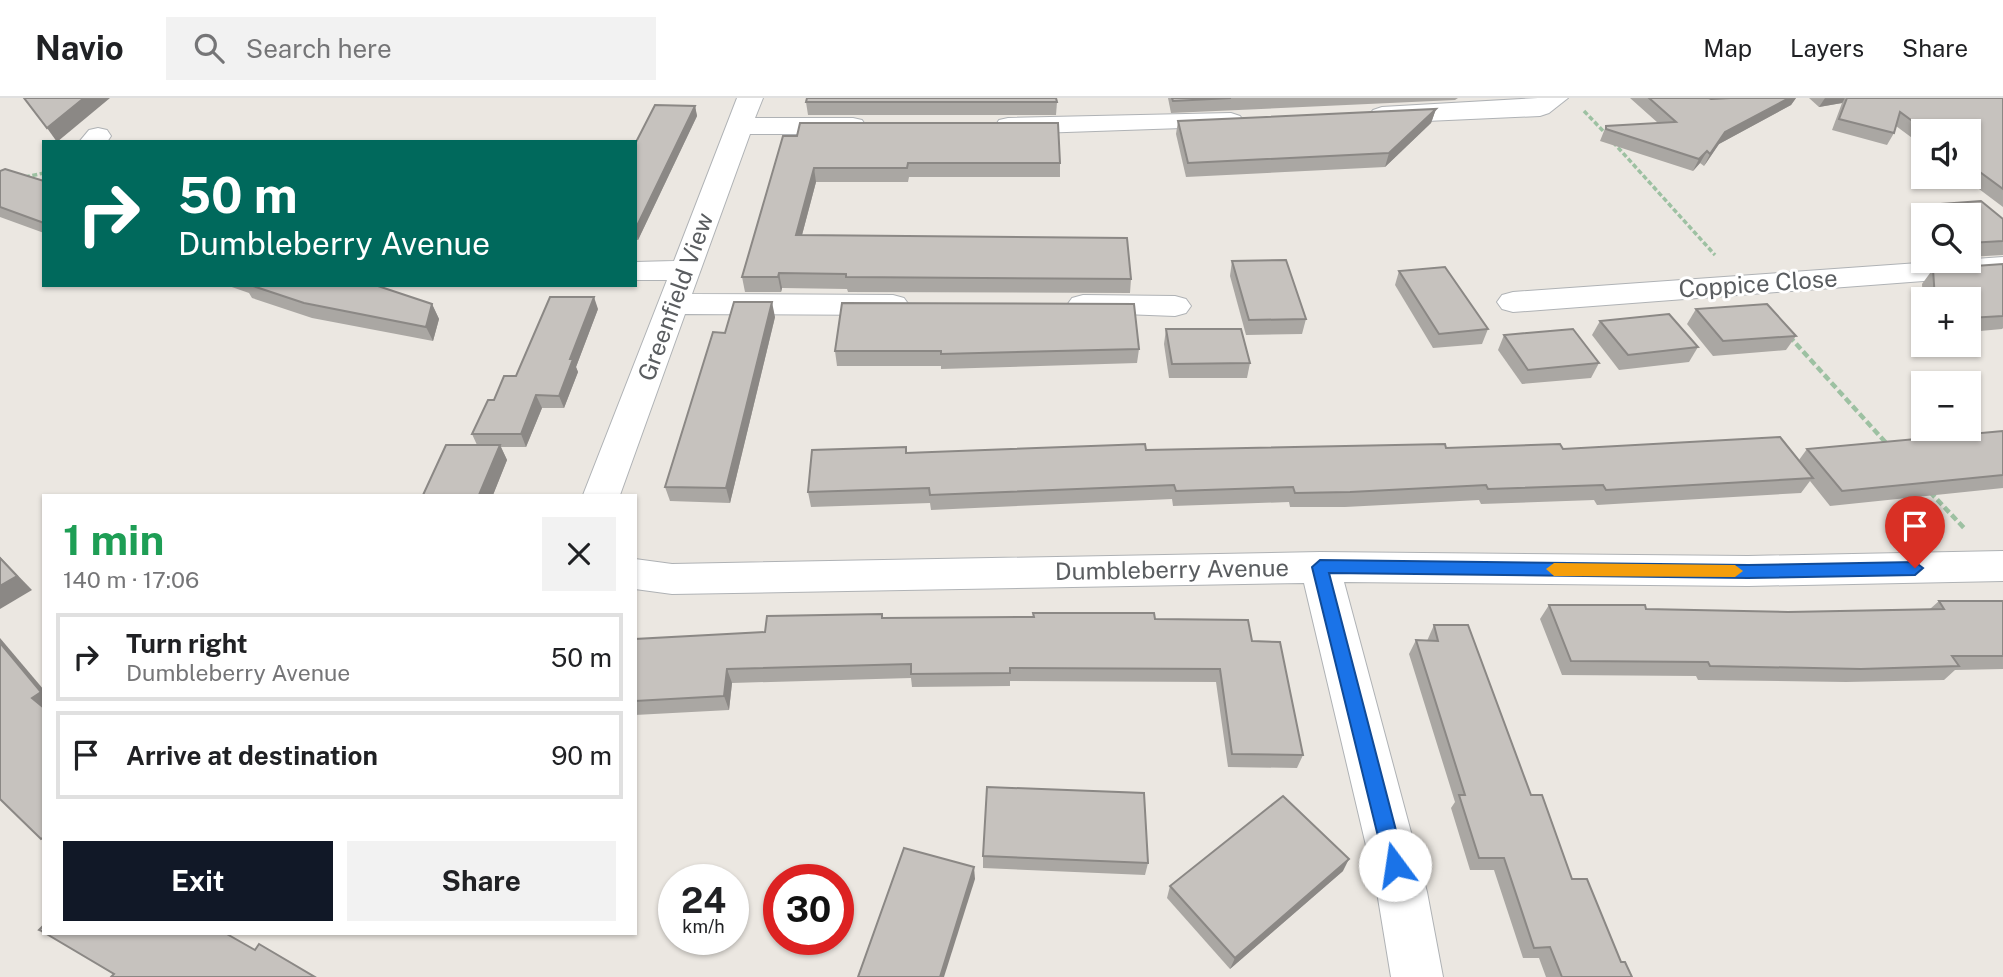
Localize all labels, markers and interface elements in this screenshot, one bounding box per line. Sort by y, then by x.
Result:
search box [166,17,656,80]
text: Navio [35,29,124,67]
icon: search [190,29,228,67]
text: Search here [246,33,392,64]
text: Map [1703,34,1752,62]
text: Layers [1790,34,1864,62]
text: Share [1902,34,1968,62]
map controls [1911,119,1981,441]
button: sound [1911,119,1981,189]
text: 50 m [178,166,298,224]
icon: right [63,168,154,259]
button: search [1911,203,1981,273]
street label: Greenfield View [632,209,719,385]
text: Dumbleberry Avenue [178,225,490,262]
street label: Coppice Close [1678,263,1838,303]
button: + [1911,287,1981,357]
button: − [1911,371,1981,441]
pin [1885,496,1945,568]
icon: arrive [1896,507,1934,545]
text: 1 min [63,515,164,564]
button: close [542,517,616,591]
street label: Dumbleberry Avenue [1055,553,1289,585]
text: 140 m · 17:06 [63,566,199,593]
text: Turn right [126,628,248,659]
icon: right [67,638,105,676]
text: 50 m [551,642,612,673]
text: Dumbleberry Avenue [126,659,350,686]
icon: arrive [67,736,105,774]
text: Arrive at destination [126,740,378,771]
text: 90 m [551,740,612,771]
position arrow [1358,828,1432,902]
button: Exit [63,841,333,921]
button: Share [347,841,616,921]
speed limit sign: 30 [763,864,854,955]
text: 24 [681,880,726,921]
text: km/h [682,916,725,937]

